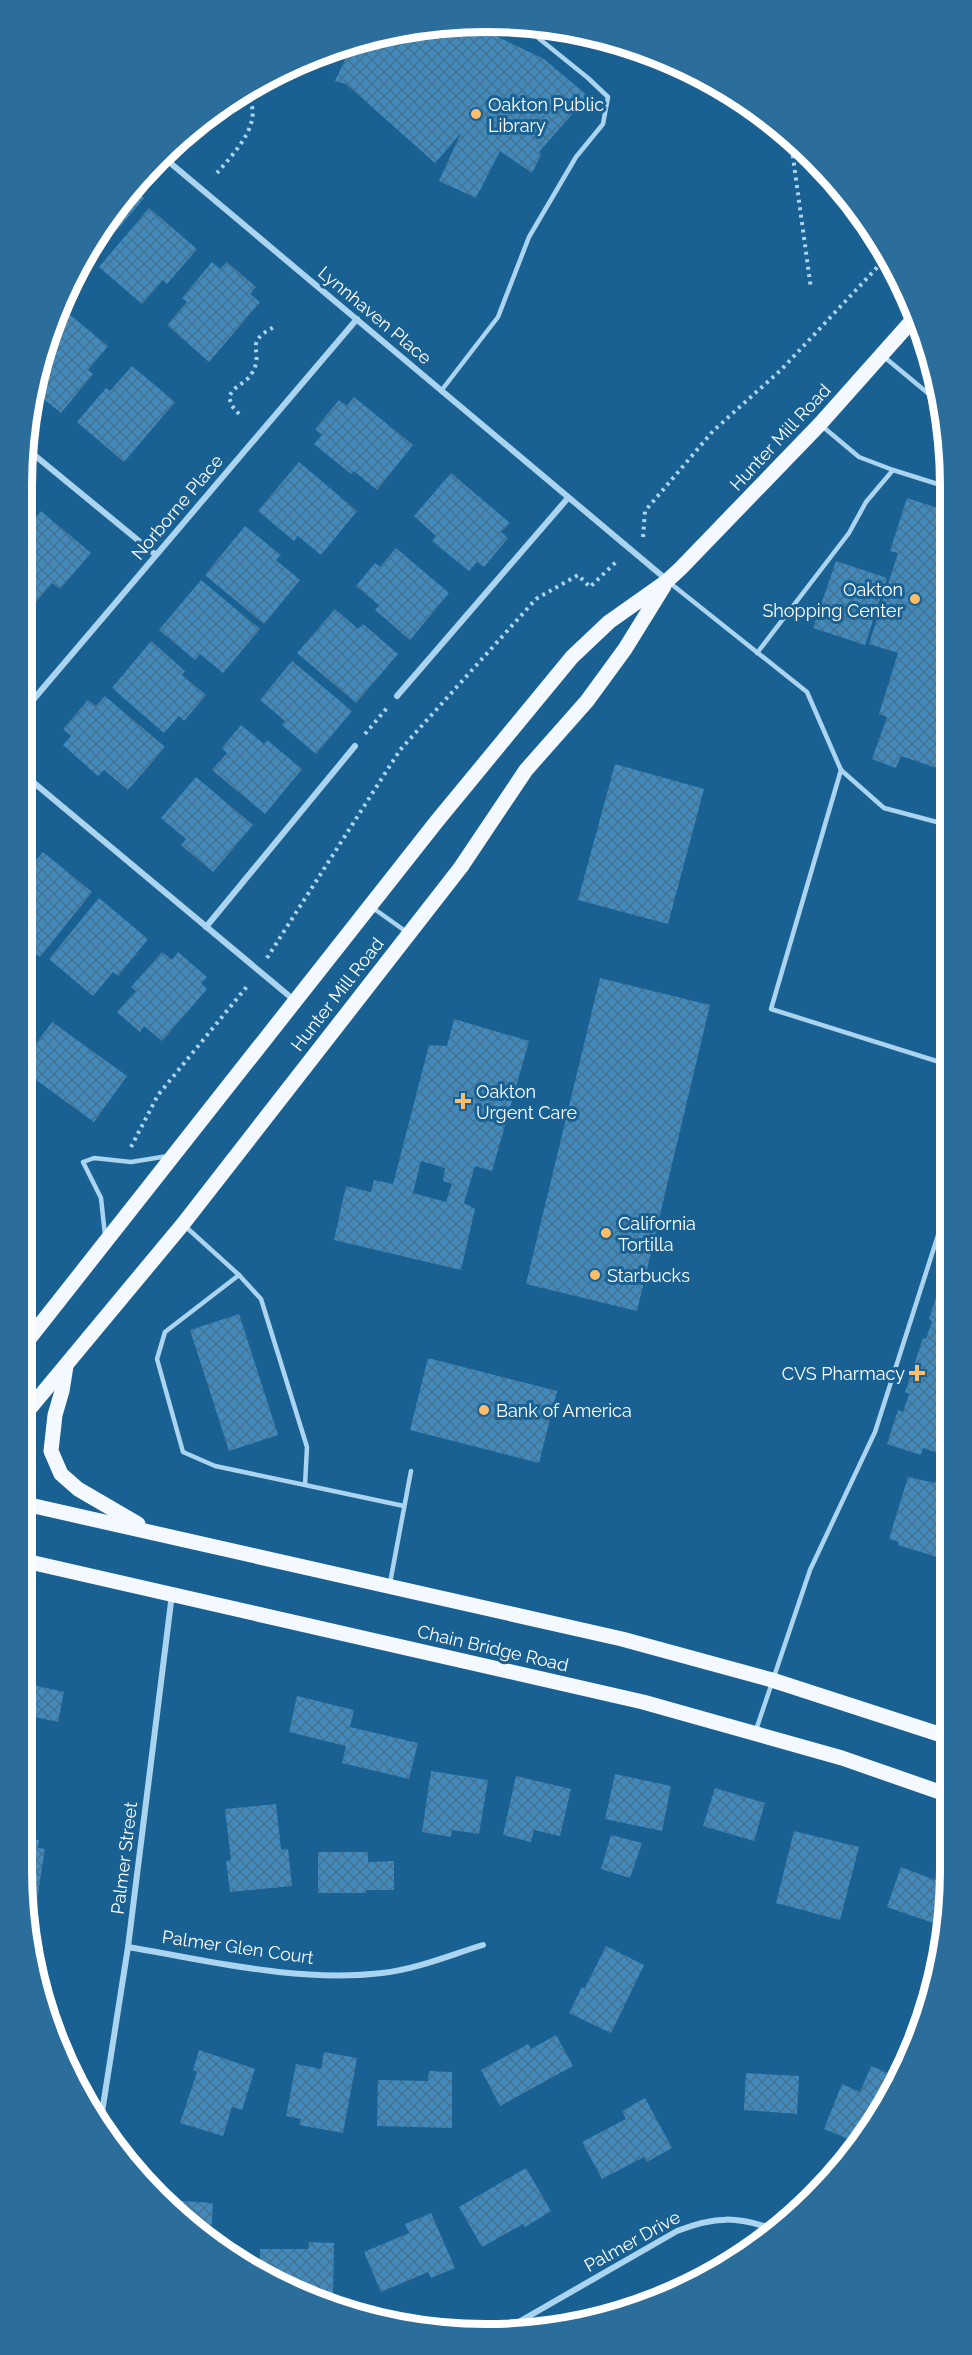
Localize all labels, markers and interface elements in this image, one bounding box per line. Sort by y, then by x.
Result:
place label: Oakton Public Library [488,94,604,136]
marker: Oakton Public Library [469,107,483,121]
street label: Lynnhaven Place [314,262,436,369]
street label: Hunter Mill Road [725,379,835,495]
street label: Norborne Place [127,450,227,564]
place label: Oakton Shopping Center [762,579,904,621]
marker: Oakton Shopping Center [908,592,922,606]
street label: Hunter Mill Road [286,933,388,1055]
place label: Oakton Urgent Care [476,1081,577,1123]
marker: Oakton Urgent Care [454,1092,472,1110]
place label: California Tortilla [618,1213,696,1255]
marker: California Tortilla [599,1226,613,1240]
place label: Starbucks [607,1265,690,1286]
marker: Starbucks [588,1268,602,1282]
place label: CVS Pharmacy [782,1363,905,1384]
marker: CVS Pharmacy [910,1366,924,1380]
place label: Bank of America [496,1400,632,1421]
marker: Bank of America [477,1403,491,1417]
street label: Chain Bridge Road [415,1620,571,1676]
street label: Palmer Street [107,1800,141,1916]
street label: Palmer Glen Court [161,1926,315,1968]
street label: Palmer Drive [580,2206,684,2276]

